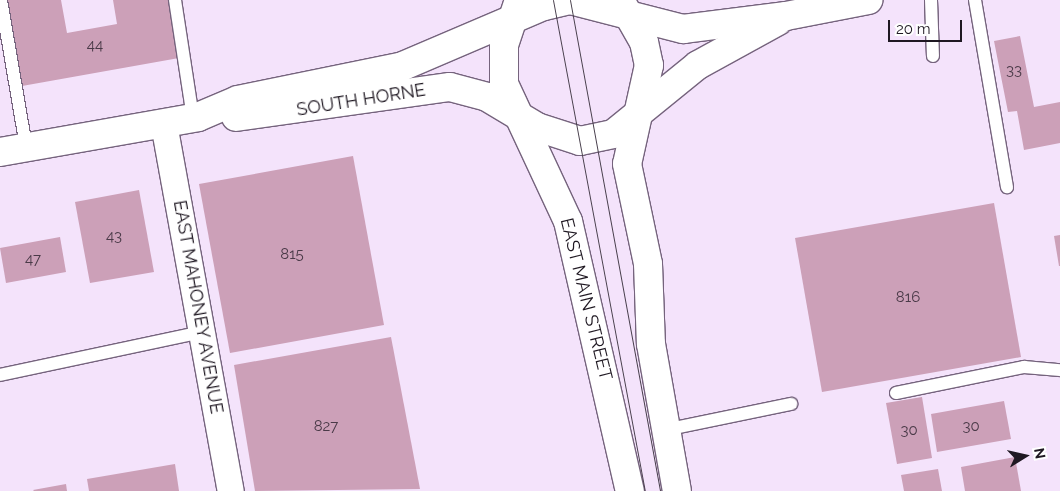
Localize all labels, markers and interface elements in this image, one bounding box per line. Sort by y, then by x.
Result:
scale bar [890,10,964,42]
text: 20 m [896,20,931,38]
house number: 44 [87,37,103,55]
house number: 33 [1006,62,1022,80]
street label: SOUTH HORNE [295,79,427,121]
street label: EAST MAHONEY AVENUE [168,198,228,416]
street label: EAST MAIN STREET [555,215,617,383]
house number: 43 [106,228,122,246]
house number: 815 [280,246,304,264]
house number: 47 [25,251,41,269]
house number: 816 [896,289,920,307]
house number: 827 [314,418,338,436]
house number: 30 [962,418,980,436]
house number: 30 [900,422,918,440]
north arrow [1000,431,1050,481]
text: N [1031,447,1049,460]

